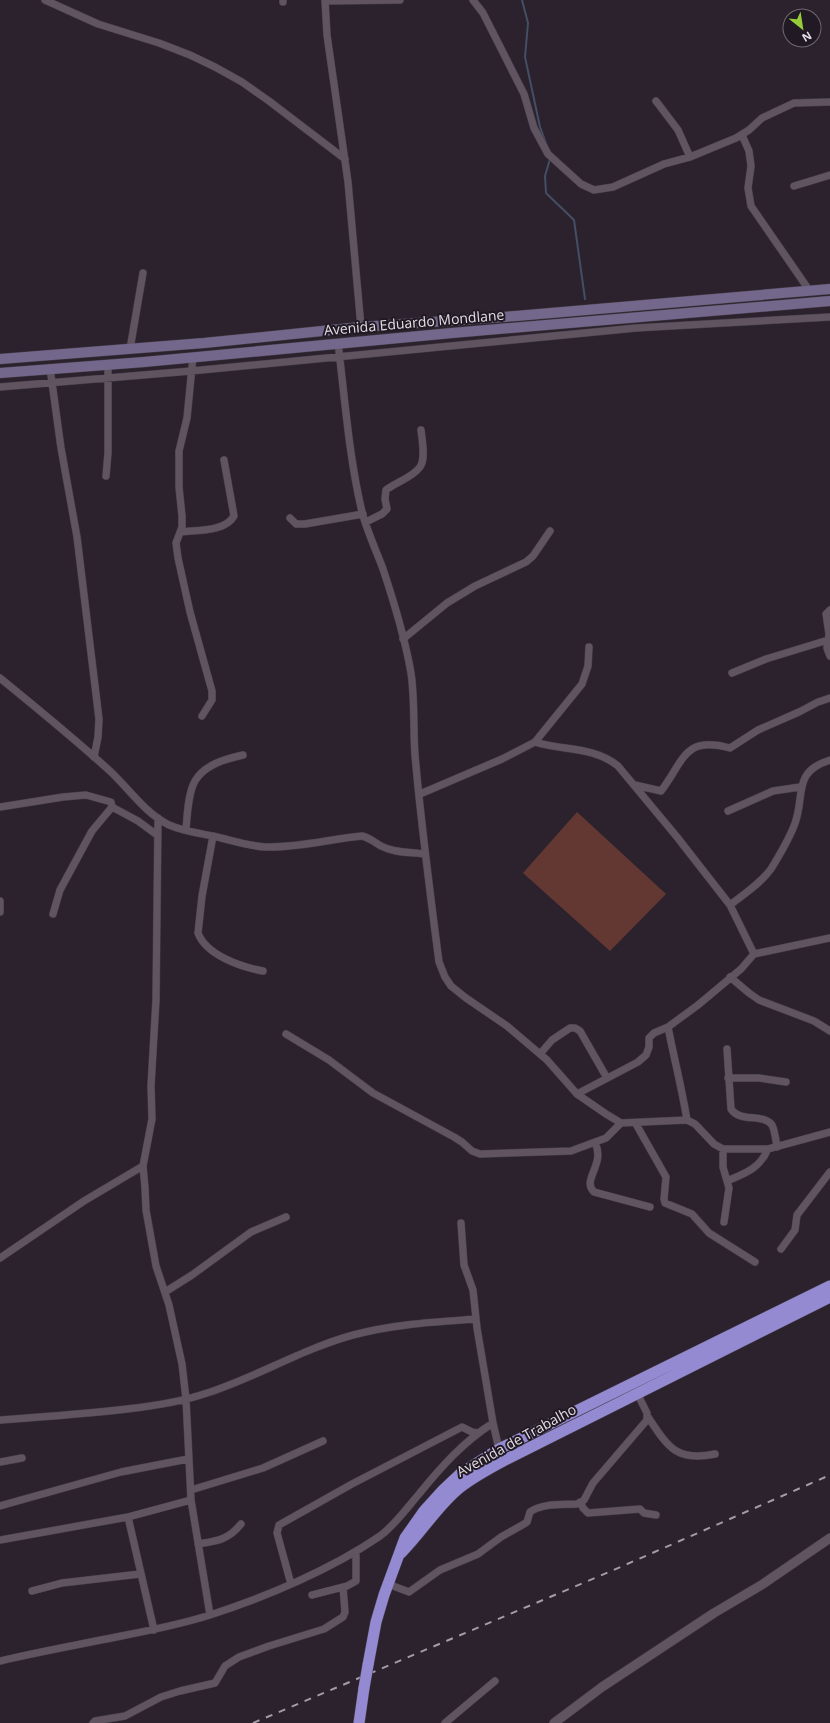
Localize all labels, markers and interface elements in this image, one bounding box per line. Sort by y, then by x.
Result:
north arrow [782,8,822,48]
text: N [800,28,815,46]
street label: Avenida Eduardo Mondlane [323,305,505,339]
street label: Avenida de Trabalho [453,1399,579,1481]

